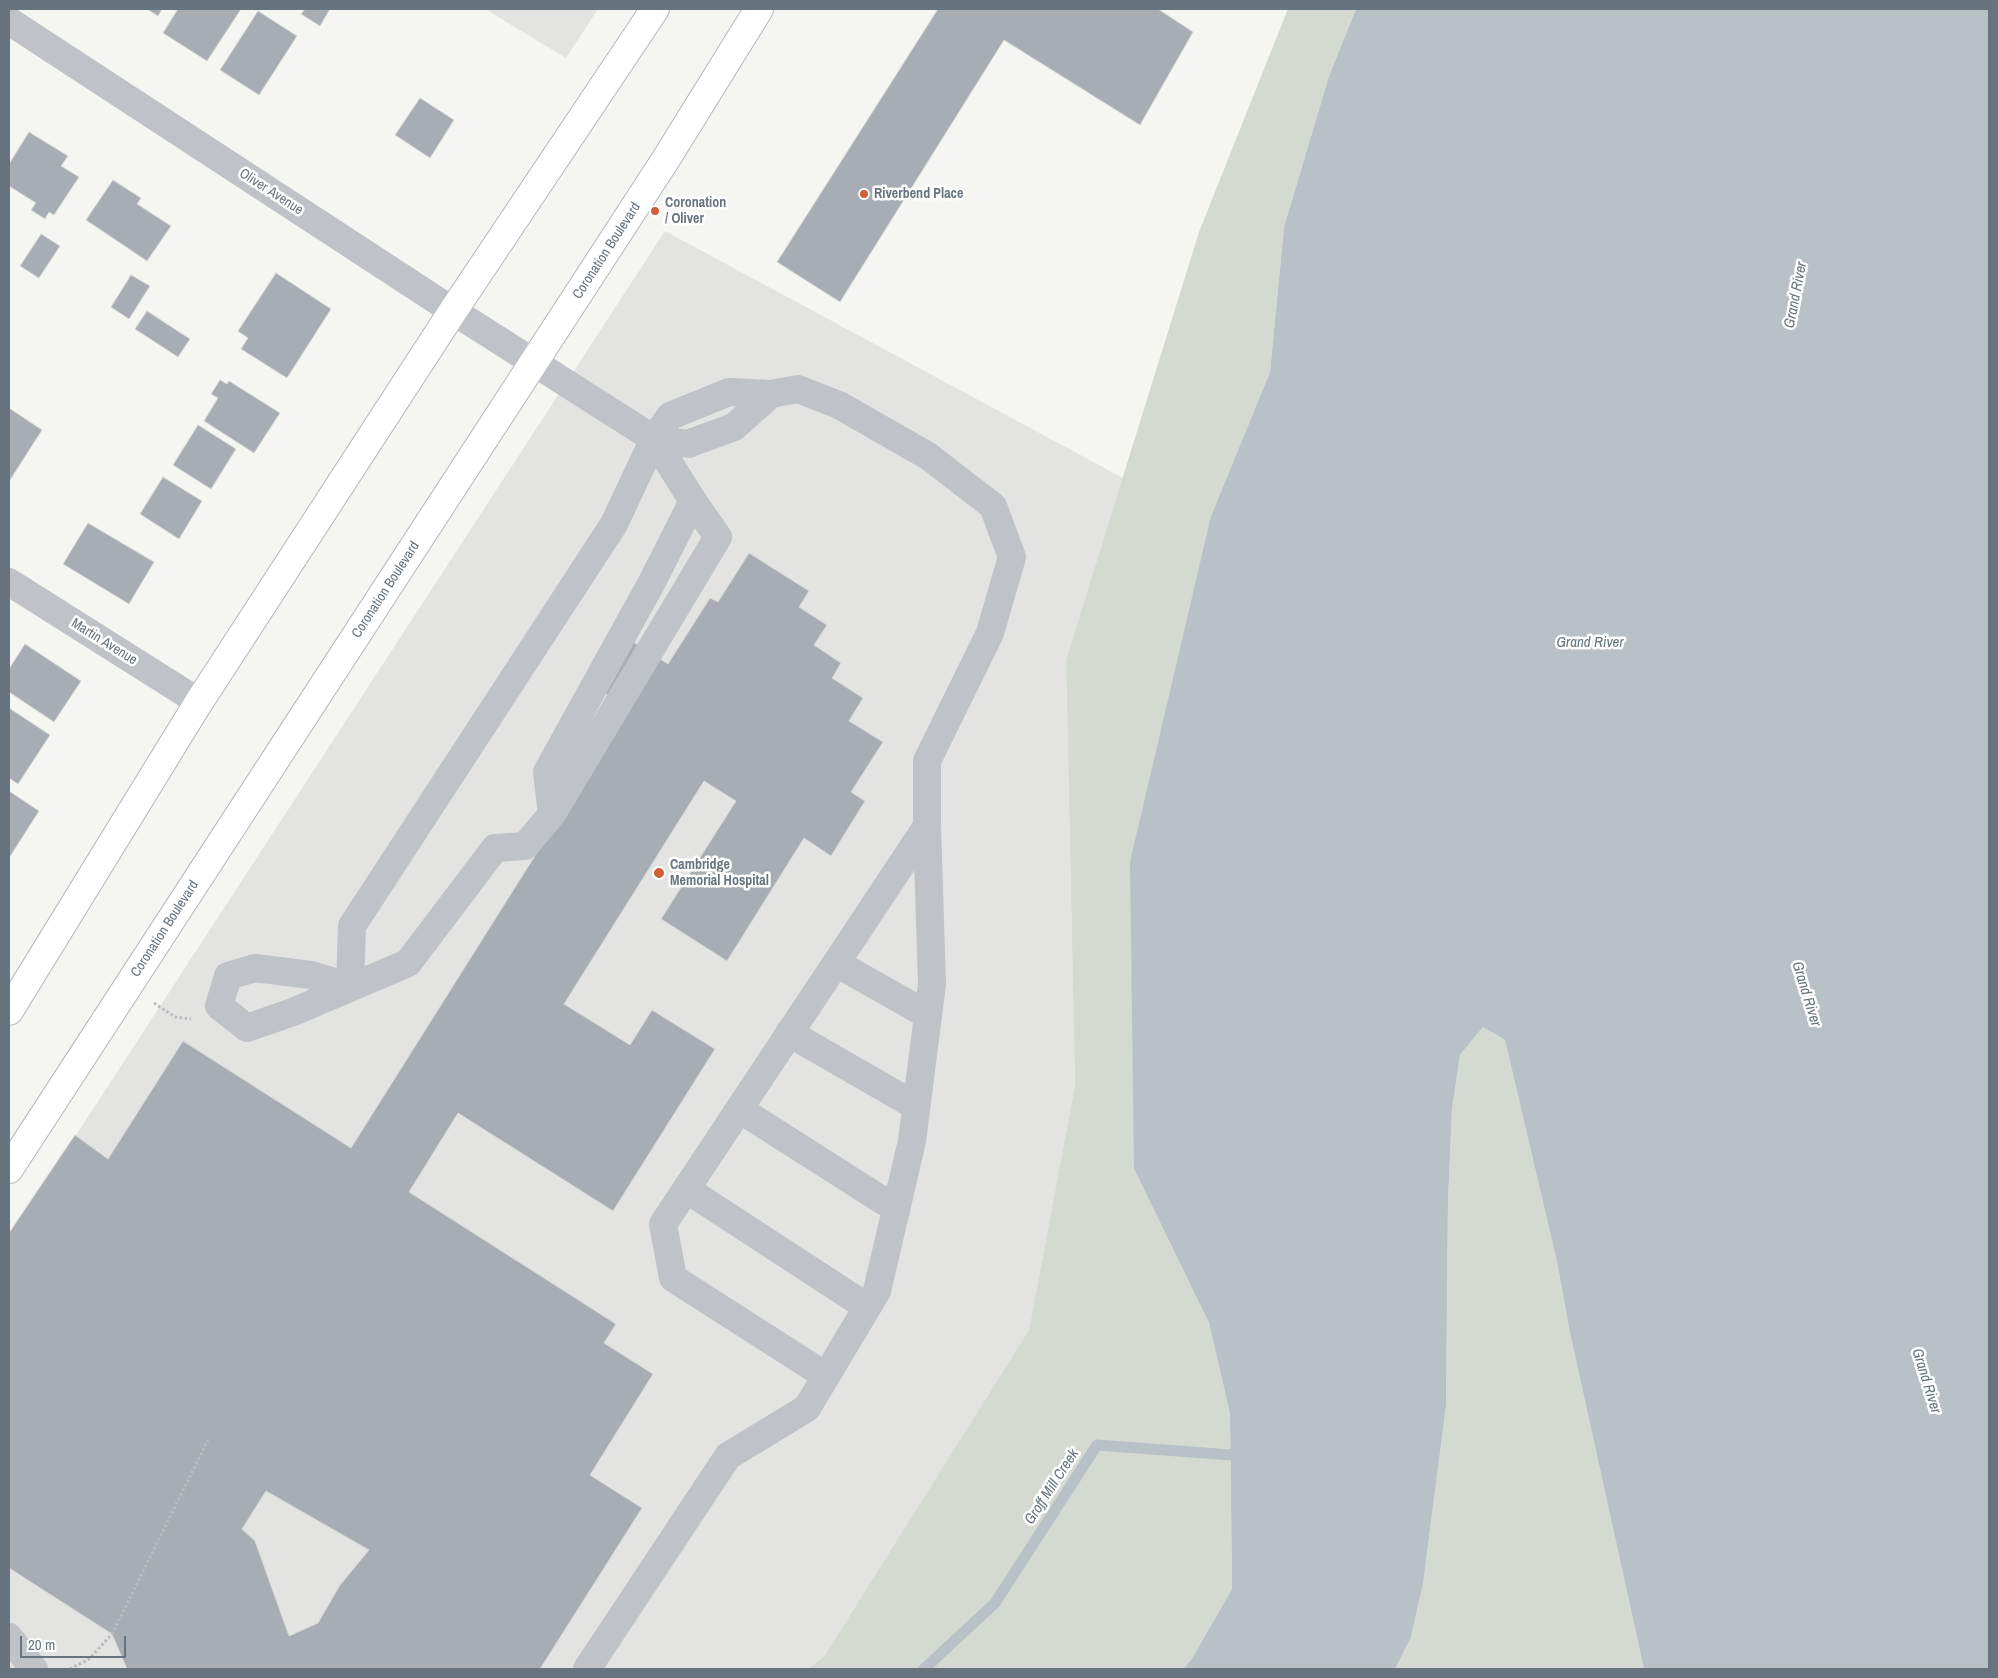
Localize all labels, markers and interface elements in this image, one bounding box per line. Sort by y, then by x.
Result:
street label: Oliver Avenue [236,165,306,219]
place label: Riverbend Place [874,186,963,202]
marker: Riverbend Place [858,188,870,200]
place label: Coronation / Oliver [665,195,726,228]
street label: Coronation Boulevard [570,200,644,302]
marker: Coronation / Oliver [649,205,661,217]
water label: Grand River [1781,260,1811,330]
street label: Coronation Boulevard [349,539,423,641]
street label: Martin Avenue [68,615,140,669]
water label: Grand River [1557,634,1623,652]
place label: Cambridge Memorial Hospital [670,857,769,890]
marker: Cambridge Memorial Hospital [652,866,666,880]
street label: Coronation Boulevard [128,878,202,980]
water label: Grand River [1788,959,1824,1029]
water label: Grand River [1908,1346,1944,1416]
water label: Groff Mill Creek [1021,1446,1083,1528]
scale bar [22,1626,129,1658]
text: 20 m [28,1634,55,1655]

